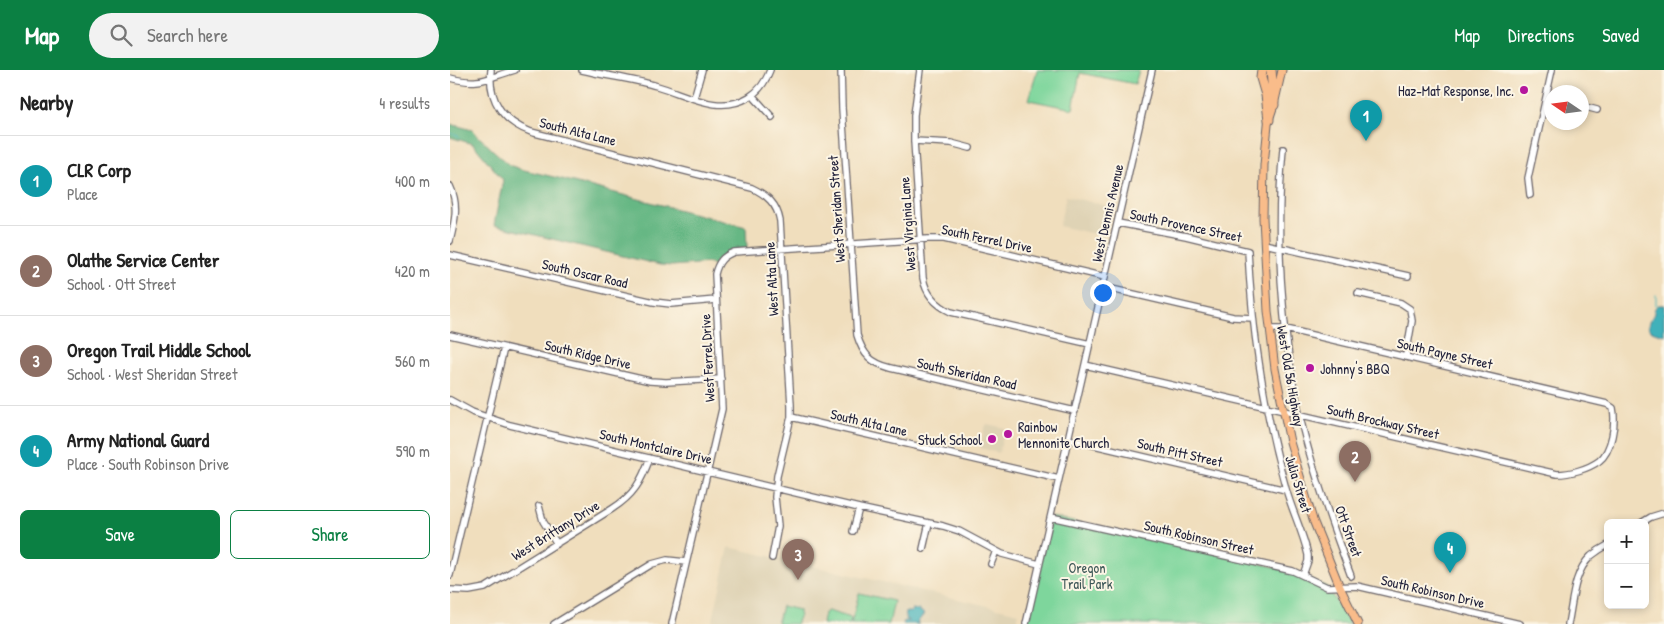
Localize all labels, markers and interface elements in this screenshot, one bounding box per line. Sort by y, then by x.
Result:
search box [89,13,439,58]
text: Map [25,19,59,51]
icon: search [107,21,135,49]
text: Search here [147,22,228,48]
text: Map [1455,23,1480,48]
text: Directions [1508,23,1574,48]
text: Saved [1602,23,1639,48]
place label: Haz-Mat Response, Inc. [1398,81,1514,101]
marker: Haz-Mat Response, Inc. [1518,84,1530,96]
north arrow [1544,85,1589,130]
text: Nearby [20,88,73,117]
text: 4 results [379,92,430,114]
pin: 1 [1350,100,1382,141]
street label: South Alta Lane [538,112,619,150]
street label: West Sheridan Street [823,155,849,263]
text: CLR Corp [67,157,131,183]
street label: West Dennis Avenue [1087,162,1128,264]
text: 1 [33,170,39,192]
text: 400 m [395,170,430,192]
street label: West Virginia Lane [894,176,921,272]
text: Place [67,183,98,205]
street label: South Provence Street [1128,204,1244,246]
street label: South Ferrel Drive [940,219,1034,257]
street label: West Alta Lane [760,241,782,317]
text: Olathe Service Center [67,247,219,273]
street label: South Oscar Road [540,254,630,292]
text: 2 [32,260,40,282]
text: 420 m [395,260,430,282]
text: School · Ott Street [67,273,176,295]
your location [1090,280,1116,306]
street label: West Ferrel Drive [695,313,719,402]
street label: West Old 56 Highway [1272,324,1309,428]
street label: South Payne Street [1395,333,1495,374]
street label: South Ridge Drive [543,335,633,374]
text: Oregon Trail Middle School [67,337,251,363]
text: 3 [32,350,40,372]
text: 560 m [395,350,430,372]
street label: South Sheridan Road [915,352,1019,394]
place label: Johnny's BBQ [1320,359,1390,379]
marker: Johnny's BBQ [1304,362,1316,374]
text: School · West Sheridan Street [67,363,237,385]
street label: South Brockway Street [1325,399,1441,444]
street label: South Alta Lane [829,404,910,440]
place label: Rainbow Mennonite Church [1018,417,1109,452]
street label: South Montclaire Drive [598,424,715,468]
text: Army National Guard [67,427,209,453]
marker: Rainbow Mennonite Church [1002,428,1014,440]
place label: Stuck School [918,430,982,449]
marker: Stuck School [986,433,998,445]
street label: South Pitt Street [1136,433,1225,471]
text: 4 [33,440,39,462]
text: 590 m [396,440,430,462]
pin: 2 [1339,441,1371,482]
text: Place · South Robinson Drive [67,453,229,475]
street label: Julia Street [1281,453,1317,515]
street label: West Brittany Drive [507,495,603,565]
street label: Ott Street [1331,503,1367,559]
button: Save [20,510,220,559]
button: Share [230,510,430,559]
street label: South Robinson Street [1142,515,1256,559]
map controls [1604,519,1649,609]
button: + [1604,519,1649,564]
pin: 4 [1434,532,1466,573]
pin: 3 [782,539,814,580]
park label: Oregon Trail Park [1062,558,1113,593]
button: − [1604,564,1649,609]
street label: South Robinson Drive [1379,570,1487,612]

